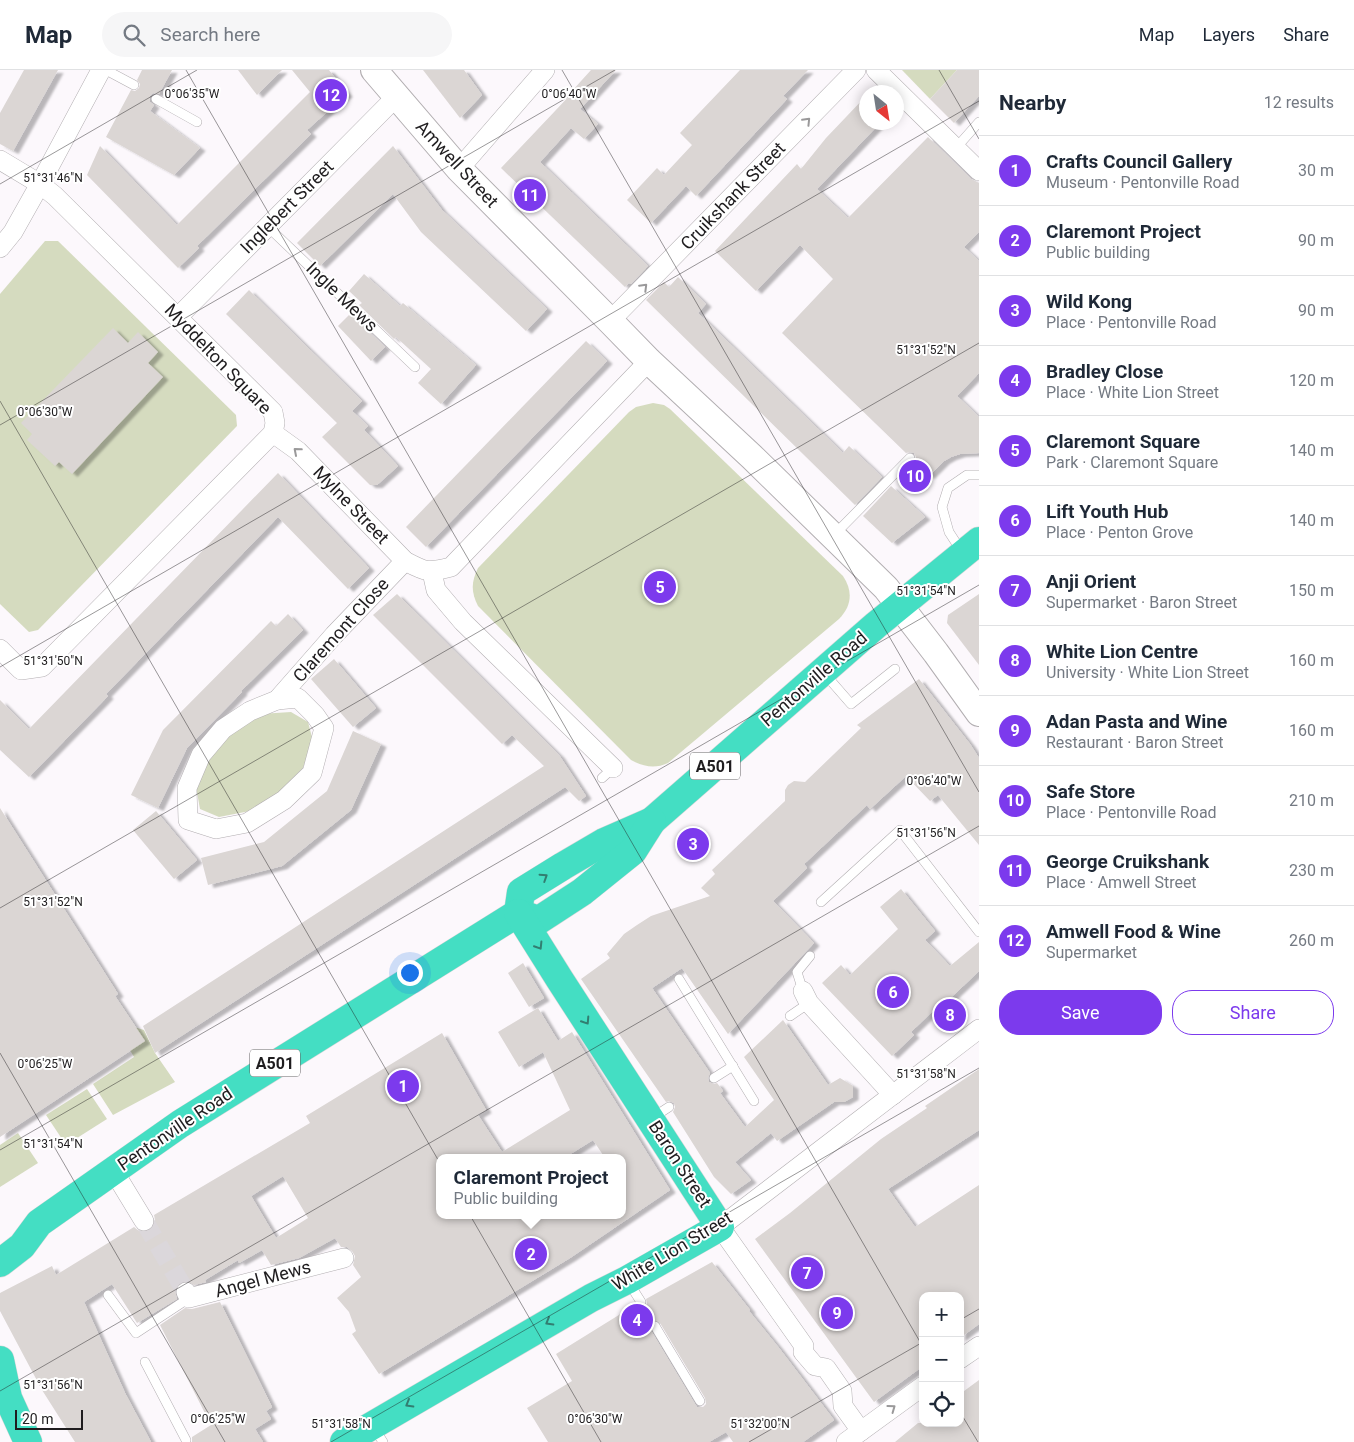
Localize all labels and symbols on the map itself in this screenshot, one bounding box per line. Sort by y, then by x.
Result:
pin: 12 [315,76,347,114]
north arrow [859,85,904,130]
text: 0°06'35"W [165,87,220,101]
text: 0°06'40"W [542,87,597,101]
street label: Amwell Street [412,116,503,212]
one-way arrow [801,118,810,127]
street label: Cruikshank Street [676,137,789,254]
street label: Inglebert Street [236,156,338,258]
text: 51°31'46"N [23,171,83,185]
pin: 11 [514,176,546,214]
street label: Ingle Mews [302,257,383,336]
one-way arrow [638,284,647,293]
street label: Myddelton Square [160,299,276,418]
text: 51°31'52"N [896,343,956,357]
text: 0°06'30"W [18,405,73,419]
one-way arrow [294,448,303,457]
pin: 10 [899,457,931,495]
street label: Mylne Street [309,461,394,548]
pin: 5 [644,568,676,606]
street label: Claremont Close [288,573,393,686]
text: 51°31'54"N [896,584,956,598]
street label: Pentonville Road [756,627,871,730]
text: 51°31'50"N [23,654,83,668]
road number: A501 [690,752,740,779]
text: 0°06'40"W [907,774,962,788]
pin: 3 [677,825,709,863]
text: 51°31'56"N [896,826,956,840]
one-way arrow [539,874,548,883]
text: 51°31'52"N [23,895,83,909]
one-way arrow [532,941,542,950]
your location [397,960,423,986]
pin: 6 [877,973,909,1011]
pin: 8 [934,996,966,1034]
one-way arrow [580,1015,589,1024]
road number: A501 [250,1050,300,1076]
text: 0°06'25"W [18,1057,73,1071]
pin: 1 [387,1067,419,1105]
text: 51°31'58"N [896,1067,956,1081]
street label: Pentonville Road [113,1082,236,1175]
street label: Baron Street [645,1116,716,1211]
text: 51°31'54"N [23,1137,83,1151]
street label: White Lion Street [608,1206,736,1295]
pin: 2 [515,1235,547,1273]
pin: 7 [791,1254,823,1292]
street label: Angel Mews [213,1256,313,1301]
pin: 9 [821,1294,853,1332]
pin: 4 [621,1301,653,1339]
one-way arrow [546,1316,555,1326]
text: 51°31'56"N [23,1378,83,1392]
one-way arrow [405,1398,414,1408]
one-way arrow [886,1405,896,1414]
scale bar [15,1407,82,1430]
text: 0°06'25"W [191,1412,246,1426]
text: 0°06'30"W [568,1412,623,1426]
text: 51°31'58"N [311,1417,371,1431]
text: 51°32'00"N [730,1417,790,1431]

